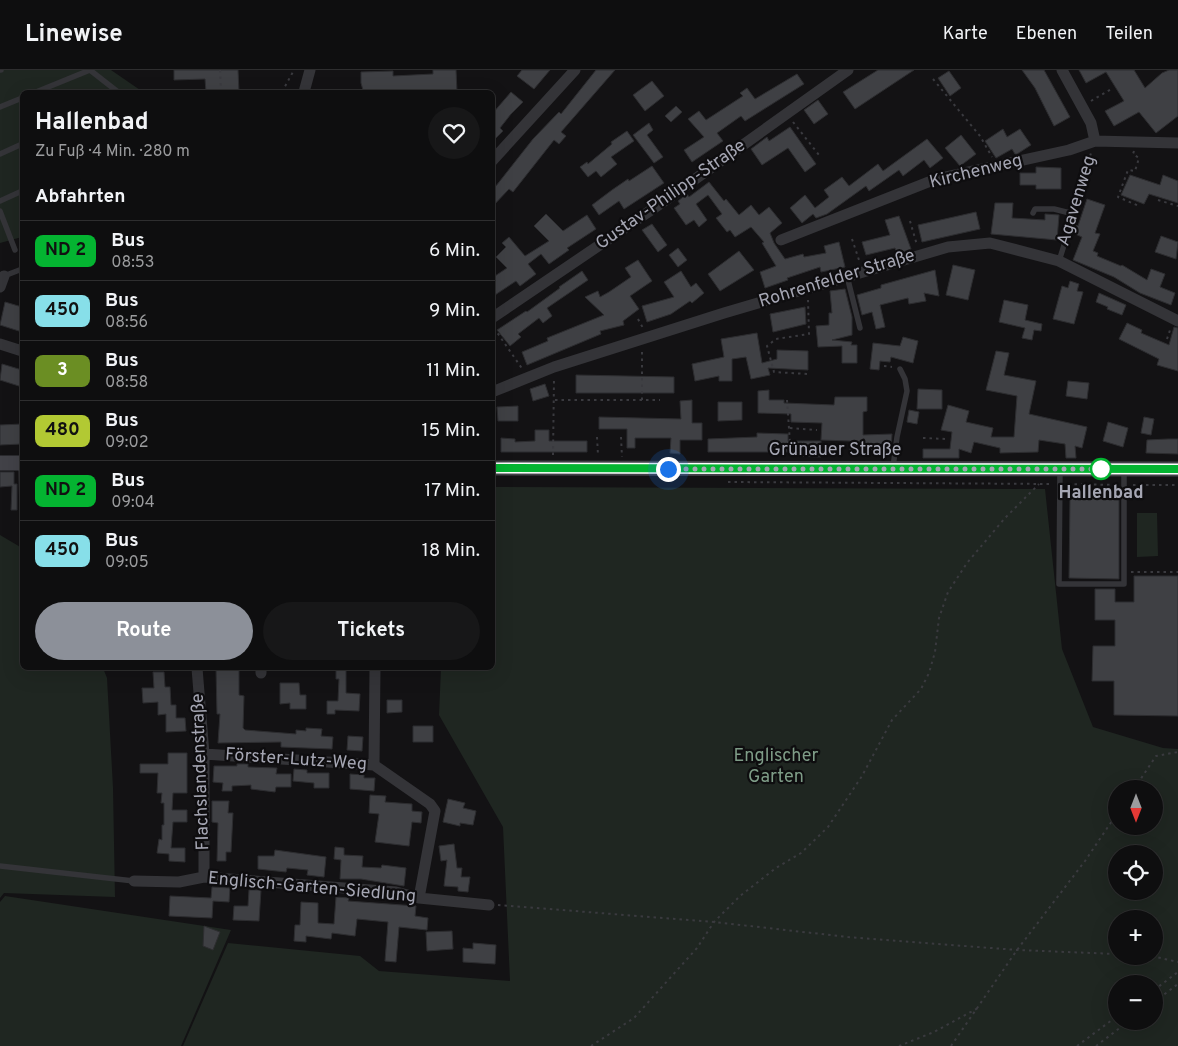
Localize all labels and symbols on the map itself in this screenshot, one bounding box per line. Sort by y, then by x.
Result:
street label: Gustav-Philipp-Straße [591,134,751,256]
street label: Kirchenweg [927,149,1025,195]
street label: Agavenweg [1052,153,1102,249]
street label: Rohrenfelder Straße [756,244,918,314]
street label: Grünauer Straße [769,439,901,462]
your location [656,457,681,482]
marker: Hallenbad [1090,458,1112,480]
place label: Hallenbad [1058,482,1144,505]
street label: Flachslandenstraße [187,693,215,851]
street label: Förster-Lutz-Weg [224,744,368,776]
park label: Englischer Garten [733,745,819,789]
north arrow [1108,780,1162,835]
street label: Englisch-Garten-Siedlung [207,867,417,909]

